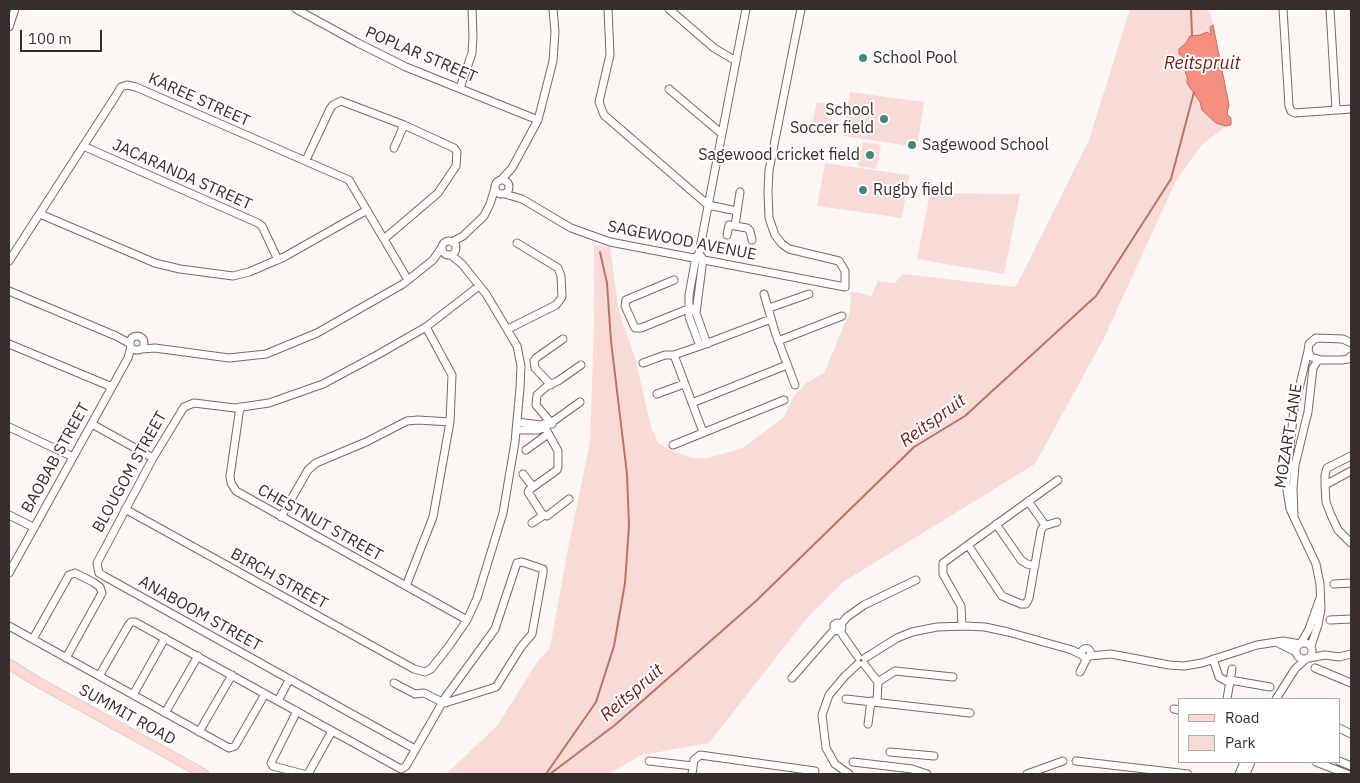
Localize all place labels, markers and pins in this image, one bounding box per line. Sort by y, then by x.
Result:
place label: School Pool [873,48,957,68]
marker: School Pool [857,52,869,64]
place label: School Soccer field [790,100,874,138]
marker: School Soccer field [878,113,890,125]
place label: Sagewood School [922,135,1049,155]
marker: Sagewood School [906,139,918,151]
place label: Sagewood cricket field [698,145,860,165]
marker: Sagewood cricket field [864,149,876,161]
place label: Rugby field [873,180,953,200]
marker: Rugby field [857,184,869,196]

